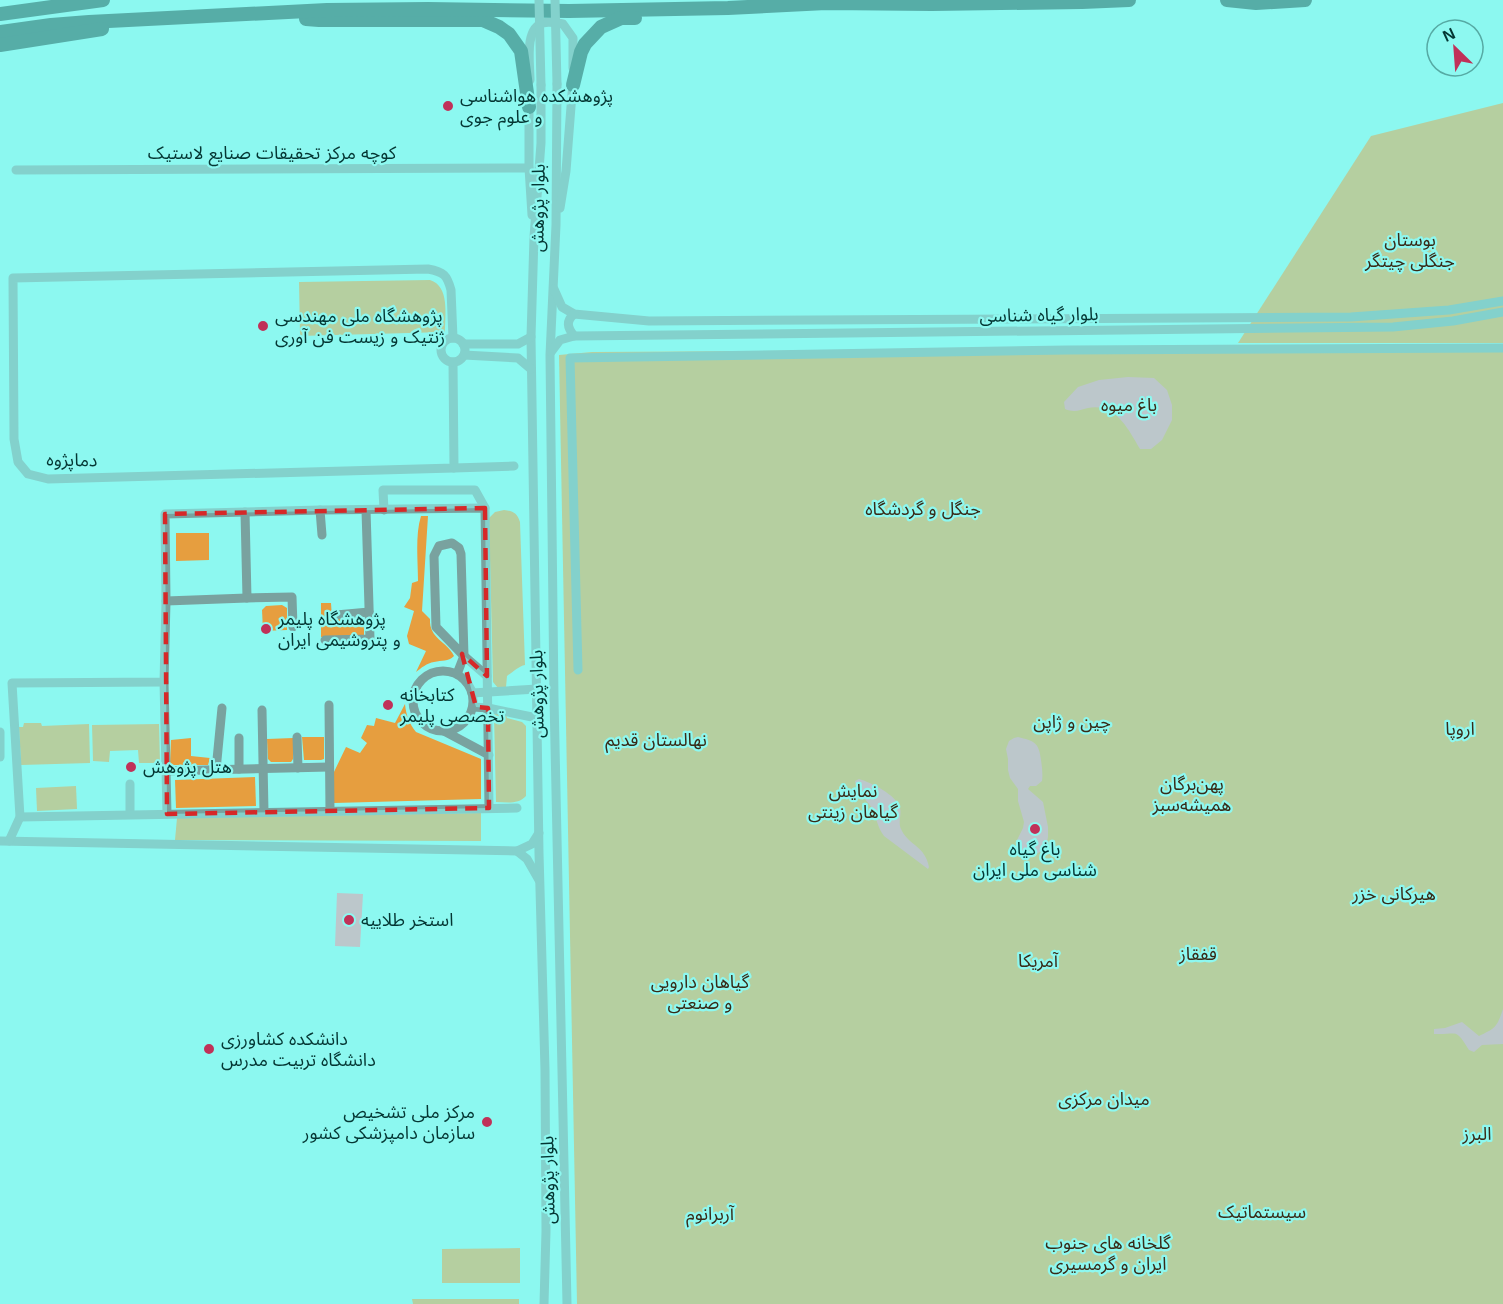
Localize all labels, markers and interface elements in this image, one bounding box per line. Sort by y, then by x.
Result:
north arrow [1425,18,1485,78]
text: N [1440,25,1458,45]
place label: پژوهشکده هواشناسی و علوم جوی [460,86,613,131]
marker: پژوهشکده هواشناسی و علوم جوی [441,99,455,113]
street label: کوچه مرکز تحقیقات صنایع لاستیک [148,143,397,167]
street label: بلوار پژوهش [527,164,550,252]
park label: بوستان جنگلی چیتگر [1364,230,1455,272]
street label: بلوار گیاه شناسی [979,304,1099,327]
place label: پژوهشگاه ملی مهندسی ژنتیک و زیست فن آوری [275,306,445,348]
marker: پژوهشگاه ملی مهندسی ژنتیک و زیست فن آوری [256,319,270,333]
park label: باغ میوه [1101,395,1157,419]
street label: دماپژوه [46,450,98,472]
park label: جنگل و گردشگاه [865,499,981,520]
place label: پژوهشگاه پلیمر و پتروشیمی ایران [277,609,401,651]
marker: پژوهشگاه پلیمر و پتروشیمی ایران [259,622,273,636]
street label: بلوار پژوهش [526,650,549,738]
place label: کتابخانه تخصصی پلیمر [399,685,504,727]
marker: کتابخانه تخصصی پلیمر [381,698,395,712]
park label: چین و ژاپن [1033,712,1111,733]
park label: اروپا [1445,719,1475,740]
park label: نهالستان قدیم [605,730,707,753]
place label: هتل پژوهش [143,757,232,778]
marker: هتل پژوهش [124,760,138,774]
park label: پهن‌برگان همیشه‌سبز [1152,774,1231,816]
park label: نمایش گیاهان زینتی [808,781,899,823]
marker: باغ گیاه‌ شناسی ملی ایران [1028,822,1042,836]
place label: باغ گیاه‌ شناسی ملی ایران [973,839,1097,881]
park label: هیرکانی خزر [1351,884,1436,905]
place label: استخر طلاییه [361,910,454,931]
marker: استخر طلاییه [342,913,356,927]
park label: قفقاز [1178,944,1217,965]
park label: آمریکا [1018,951,1059,972]
park label: گیاهان دارویی و صنعتی [651,972,750,1014]
place label: دانشکده کشاورزی دانشگاه تربیت مدرس [221,1029,376,1071]
marker: دانشکده کشاورزی دانشگاه تربیت مدرس [202,1042,216,1056]
park label: میدان مرکزی [1058,1089,1150,1110]
place label: مرکز ملی تشخیص سازمان دامپزشکی کشور [302,1102,475,1144]
marker: مرکز ملی تشخیص سازمان دامپزشکی کشور [480,1115,494,1129]
park label: البرز [1462,1124,1491,1145]
street label: بلوار پژوهش [537,1136,560,1224]
park label: سیستماتیک [1218,1202,1306,1222]
park label: آربرانوم [686,1204,735,1228]
park label: گلخانه های جنوب ایران و گرمسیری [1045,1233,1171,1275]

